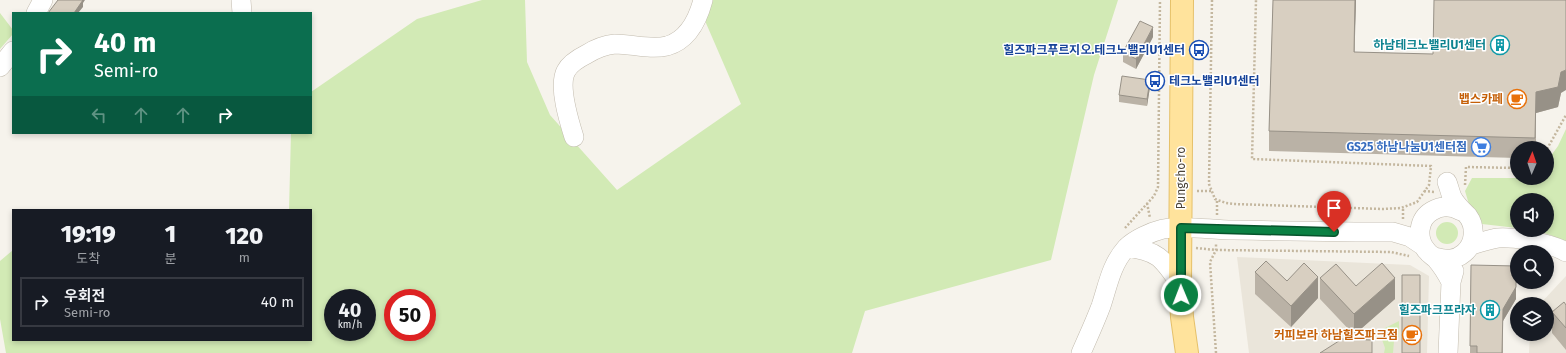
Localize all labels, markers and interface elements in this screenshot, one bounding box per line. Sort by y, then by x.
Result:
text: 40 m [94,26,157,59]
icon: right [28,28,80,80]
building icon: 하남테크노밸리U1센터 [1489,34,1511,56]
place label: 하남테크노밸리U1센터 [1373,38,1486,52]
bus stop icon: 힐즈파크푸르지오.테크노밸리U1센터 [1188,39,1210,61]
place label: 힐즈파크푸르지오.테크노밸리U1센터 [1003,43,1185,57]
text: Semi-ro [94,60,158,82]
bus stop icon: 테크노밸리U1센터 [1144,70,1166,92]
place label: 테크노밸리U1센터 [1169,74,1260,88]
cafe icon: 뱁스카페 [1506,88,1528,110]
place label: 뱁스카페 [1459,92,1503,106]
icon: left [88,104,110,126]
icon: ahead [130,104,152,126]
icon: ahead [172,104,194,126]
icon: right [214,104,236,126]
supermarket icon: GS25 하남나눔U1센터점 [1470,136,1492,158]
place label: GS25 하남나눔U1센터점 [1346,140,1467,154]
north arrow [1510,141,1554,185]
map controls [1510,141,1554,341]
street label: Pungcho-ro [1174,147,1188,209]
pin [1317,191,1351,232]
button: sound [1510,193,1554,237]
icon: arrive [1323,197,1345,219]
text: 19:19 [61,220,116,248]
text: 1 [165,220,176,248]
text: 120 [225,222,263,250]
button: search [1510,245,1554,289]
text: m [239,250,250,265]
text: 도착 [76,251,100,266]
text: 분 [164,251,176,266]
position arrow [1160,274,1202,316]
text: 우회전 [64,287,105,305]
speed limit sign: 50 [384,289,436,341]
icon: right [30,291,52,313]
text: 40 m [261,293,294,311]
button: layers [1510,297,1554,341]
text: 40 [339,298,362,322]
building icon: 힐즈파크프라자 [1479,299,1501,321]
place label: 힐즈파크프라자 [1399,303,1476,317]
text: Semi-ro [64,305,110,320]
text: km/h [338,319,362,331]
cafe icon: 커피보라 하남힐즈파크점 [1401,324,1423,346]
place label: 커피보라 하남힐즈파크점 [1274,328,1398,342]

